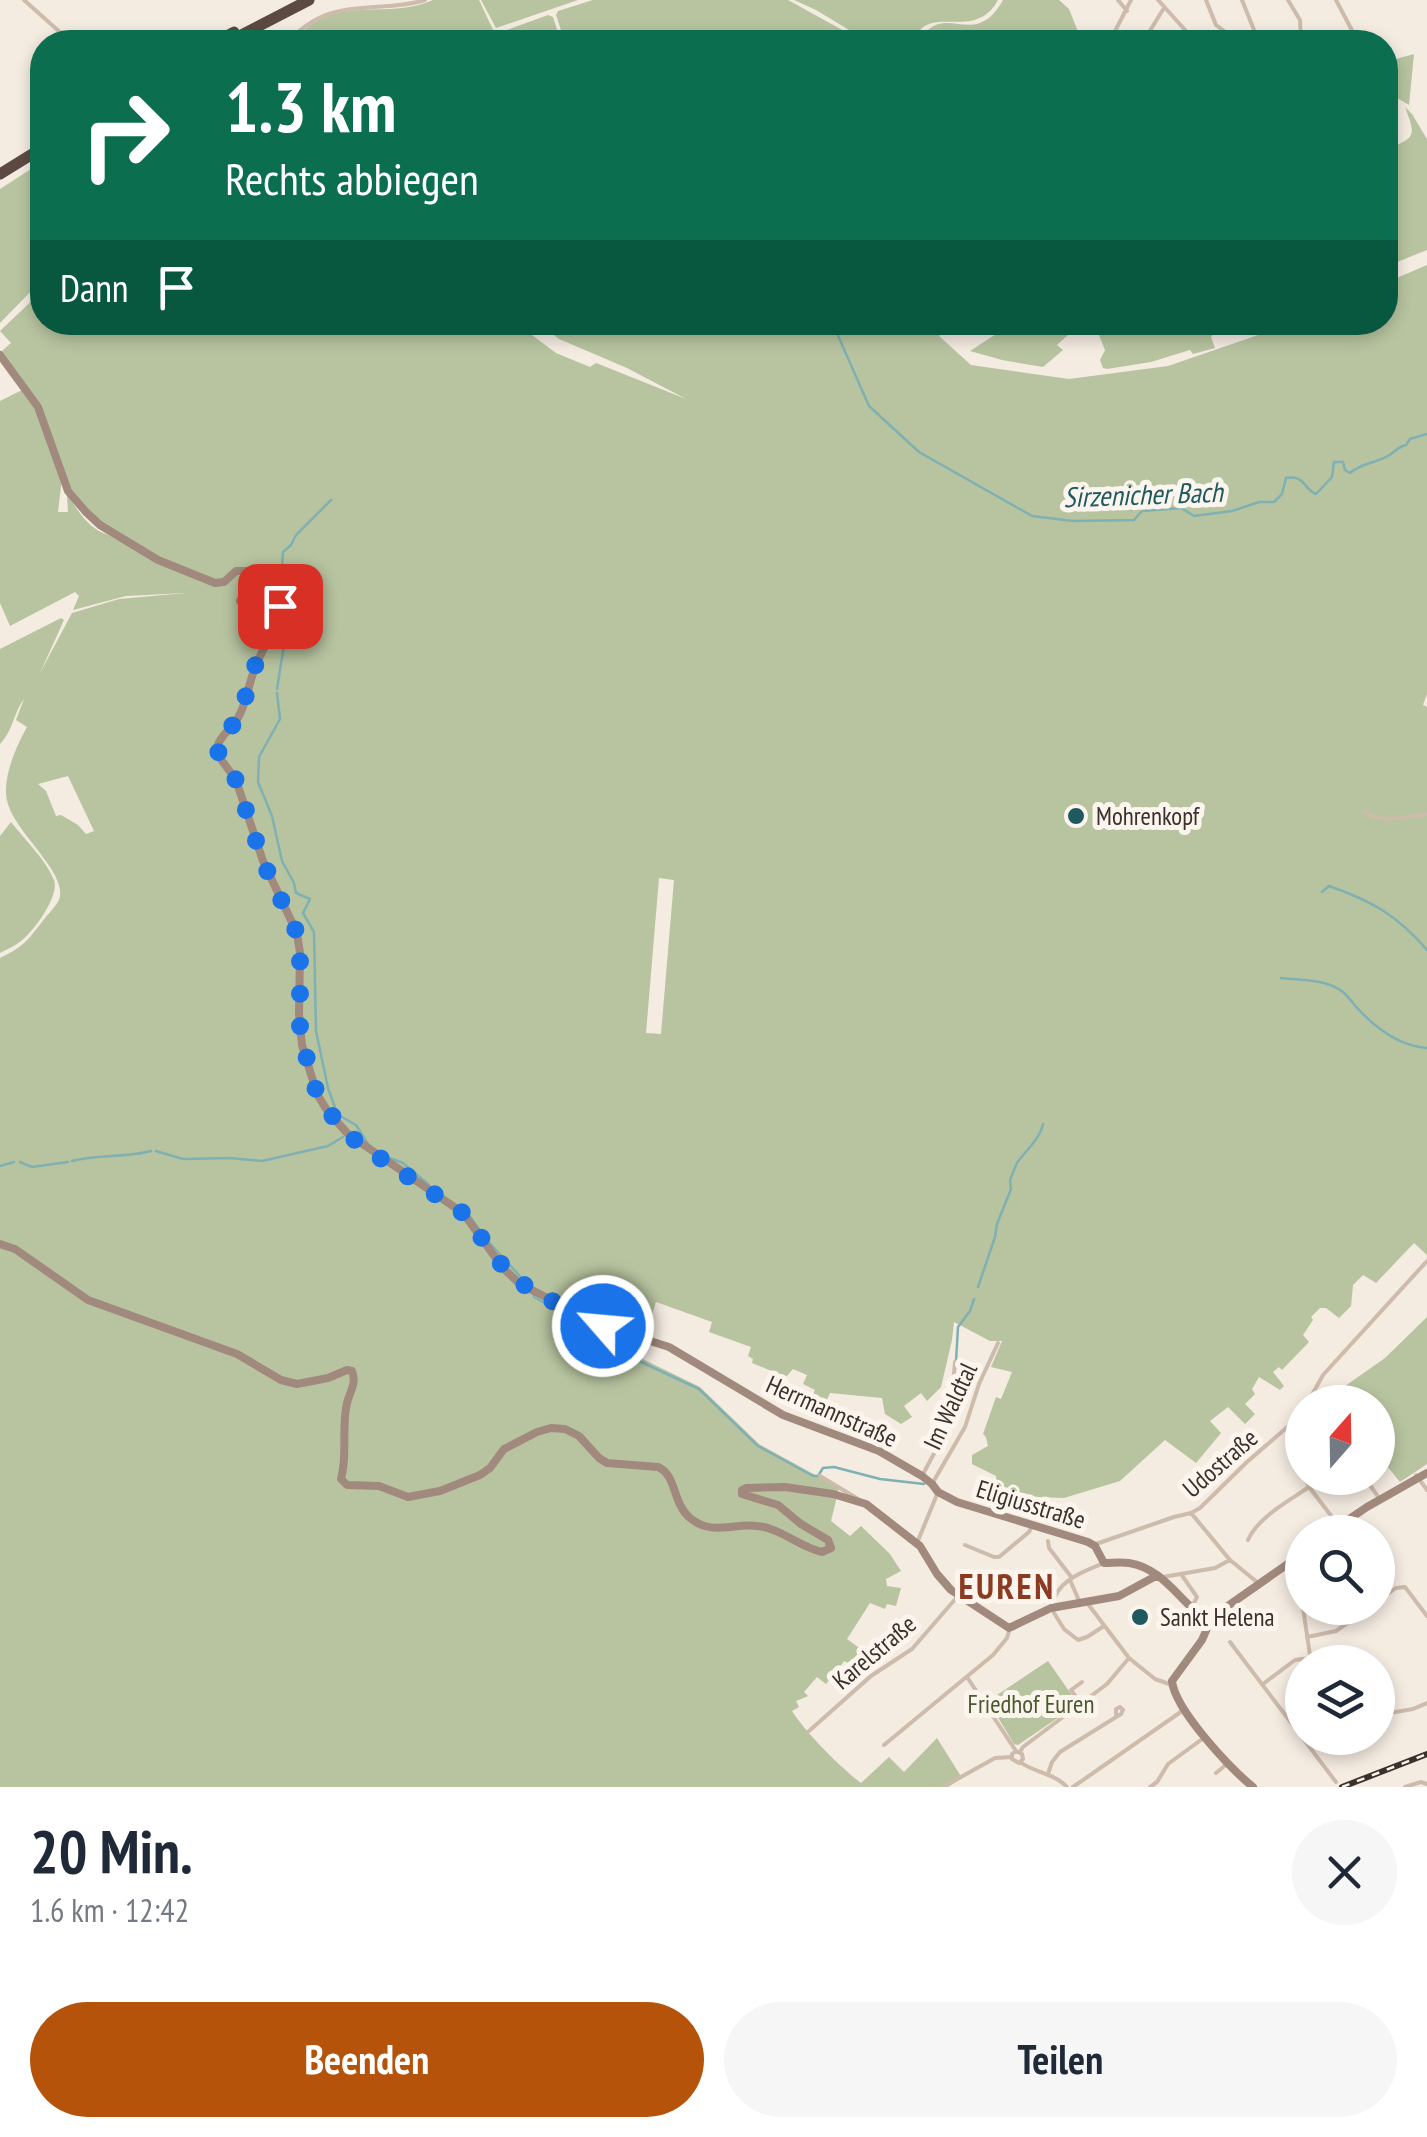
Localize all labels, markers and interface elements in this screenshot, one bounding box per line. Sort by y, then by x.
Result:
text: 1.3 km [225,61,396,151]
icon: right [60,70,190,200]
text: Rechts abbiegen [225,149,479,207]
icon: arrive [149,260,204,315]
text: Dann [60,263,129,312]
water label: Sirzenicher Bach [1063,473,1225,515]
pin [238,564,323,649]
icon: arrive [253,579,308,634]
place label: Mohrenkopf [1096,800,1201,832]
marker: Mohrenkopf [1065,805,1087,827]
position arrow [551,1274,655,1378]
street label: Im Waldtal [916,1357,984,1455]
street label: Herrmannstraße [761,1368,903,1454]
north arrow [1285,1385,1395,1495]
map controls [1285,1385,1395,1755]
street label: Udostraße [1176,1422,1264,1504]
street label: Eligiusstraße [973,1472,1089,1536]
button: search [1285,1515,1395,1625]
district label: EUREN [958,1563,1056,1609]
place label: Sankt Helena [1160,1601,1274,1633]
marker: Sankt Helena [1129,1606,1151,1628]
street label: Karelstraße [826,1608,922,1696]
button: layers [1285,1645,1395,1755]
park label: Friedhof Euren [968,1688,1094,1720]
text: 20 Min. [30,1812,193,1890]
button: close [1292,1820,1397,1925]
text: 1.6 km · 12:42 [30,1889,189,1931]
button: Beenden [30,2002,704,2117]
button: Teilen [724,2002,1397,2117]

